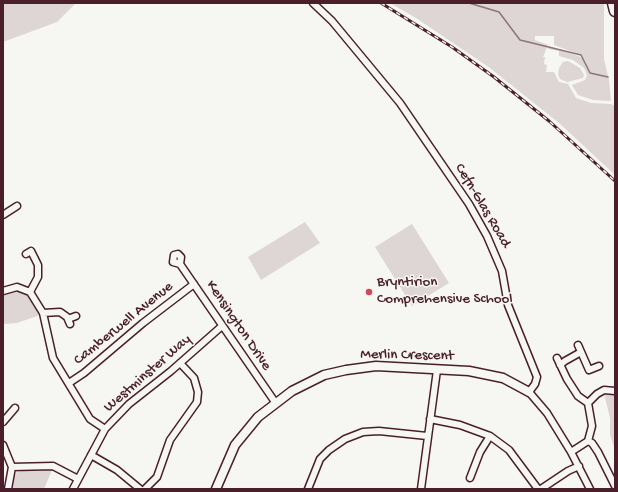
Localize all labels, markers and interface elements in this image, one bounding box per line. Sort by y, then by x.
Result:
street label: Cefn-Glas Road [450,161,514,251]
place label: Bryntirion Comprehensive School [377,274,513,309]
street label: Camberwell Avenue [71,278,177,370]
street label: Kensington Drive [201,278,275,374]
marker: Bryntirion Comprehensive School [364,287,374,297]
street label: Westminster Way [101,331,195,417]
street label: Merlin Crescent [360,346,454,366]

